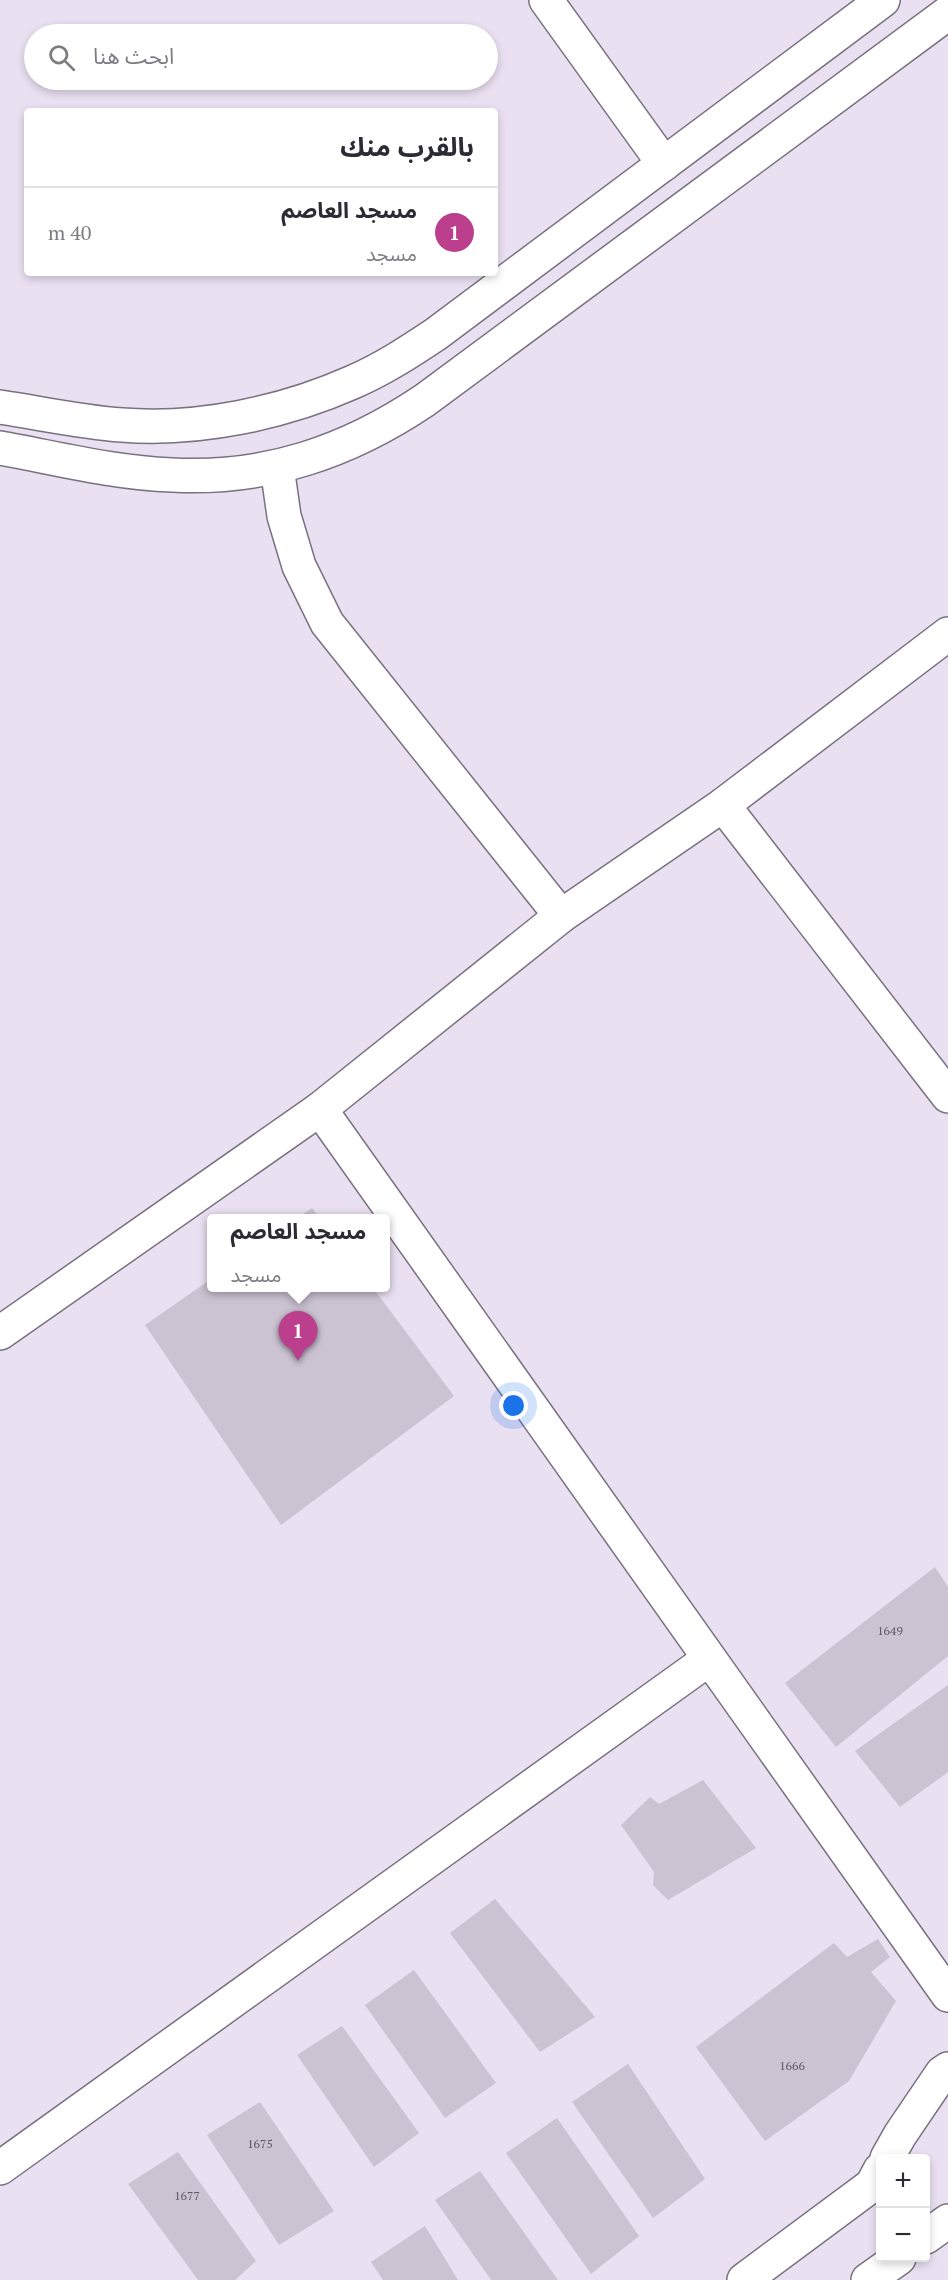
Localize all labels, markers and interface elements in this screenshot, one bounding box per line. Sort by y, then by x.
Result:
search box [24,24,498,90]
icon: search [45,41,78,74]
text: ابحث هنا [93,41,174,70]
text: بالقرب منك [340,129,474,163]
text: مسجد العاصم [281,195,417,224]
text: 40 m [48,219,91,246]
text: 1 [449,219,460,246]
text: مسجد [366,240,417,267]
popup [207,1214,390,1292]
text: مسجد العاصم [231,1216,366,1245]
text: مسجد [231,1261,282,1288]
pin: 1 [278,1312,318,1361]
your location [499,1391,528,1420]
house number: 1649 [877,1623,903,1638]
house number: 1666 [779,2058,805,2073]
house number: 1675 [247,2136,273,2151]
map controls [876,2154,930,2262]
button: + [876,2154,930,2208]
house number: 1677 [174,2188,200,2203]
button: − [876,2208,930,2262]

